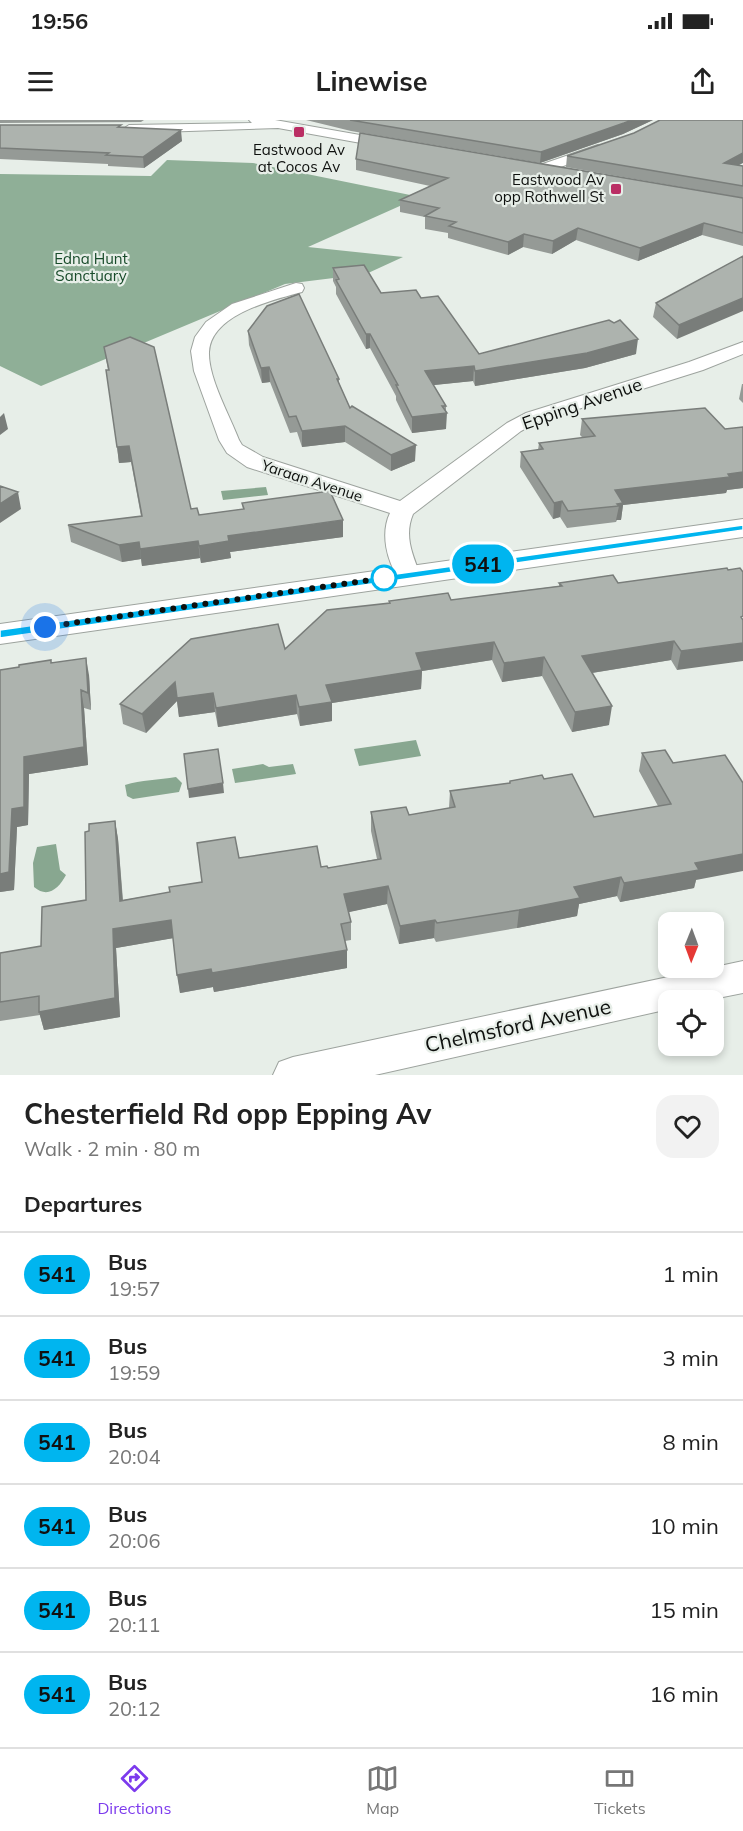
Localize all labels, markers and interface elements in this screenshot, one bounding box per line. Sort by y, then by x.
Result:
text: 19:56 [30,7,88,35]
text: Linewise [315,64,428,98]
icon: menu [24,65,57,98]
icon: share [686,65,719,98]
marker: Eastwood Av at Cocos Av [292,125,306,139]
place label: Eastwood Av at Cocos Av [253,140,345,176]
place label: Eastwood Av opp Rothwell St [494,170,604,206]
marker: Eastwood Av opp Rothwell St [609,182,623,196]
park label: Edna Hunt Sanctuary [54,249,128,285]
street label: Epping Avenue [519,372,645,435]
street label: Yaraan Avenue [258,455,365,506]
line badge: 541 [448,544,518,584]
text: 541 [464,551,502,577]
unlabelled marker [371,565,397,591]
your location [30,612,60,642]
north arrow [658,912,724,978]
map controls [658,912,724,1056]
button: locate [658,990,724,1056]
street label: Chelmsford Avenue [422,993,613,1057]
button: heart [656,1095,719,1158]
text: Chesterfield Rd opp Epping Av [24,1096,432,1131]
text: Walk · 2 min · 80 m [24,1136,200,1161]
text: Departures [24,1190,142,1218]
text: Bus [108,1248,147,1276]
text: 1 min [663,1260,719,1288]
text: 541 [38,1261,76,1287]
text: 19:57 [108,1276,161,1301]
text: Bus [108,1332,147,1360]
text: 3 min [663,1344,719,1372]
text: 541 [38,1345,76,1371]
text: 19:59 [108,1360,161,1385]
text: Bus [108,1416,147,1444]
text: 8 min [663,1428,719,1456]
text: 541 [38,1429,76,1455]
text: 20:04 [108,1444,161,1469]
text: Bus [108,1500,147,1528]
text: 10 min [649,1512,719,1540]
text: 541 [38,1513,76,1539]
text: 20:06 [108,1528,161,1553]
text: Bus [108,1584,147,1612]
text: 15 min [649,1596,719,1624]
text: 541 [38,1597,76,1623]
text: 20:11 [108,1612,161,1637]
text: Bus [108,1668,147,1696]
text: 16 min [649,1680,719,1708]
text: 541 [38,1681,76,1707]
text: 20:12 [108,1696,161,1721]
tab: Directions [97,1762,171,1818]
tab: Map [366,1762,399,1818]
tab: Tickets [594,1762,646,1818]

